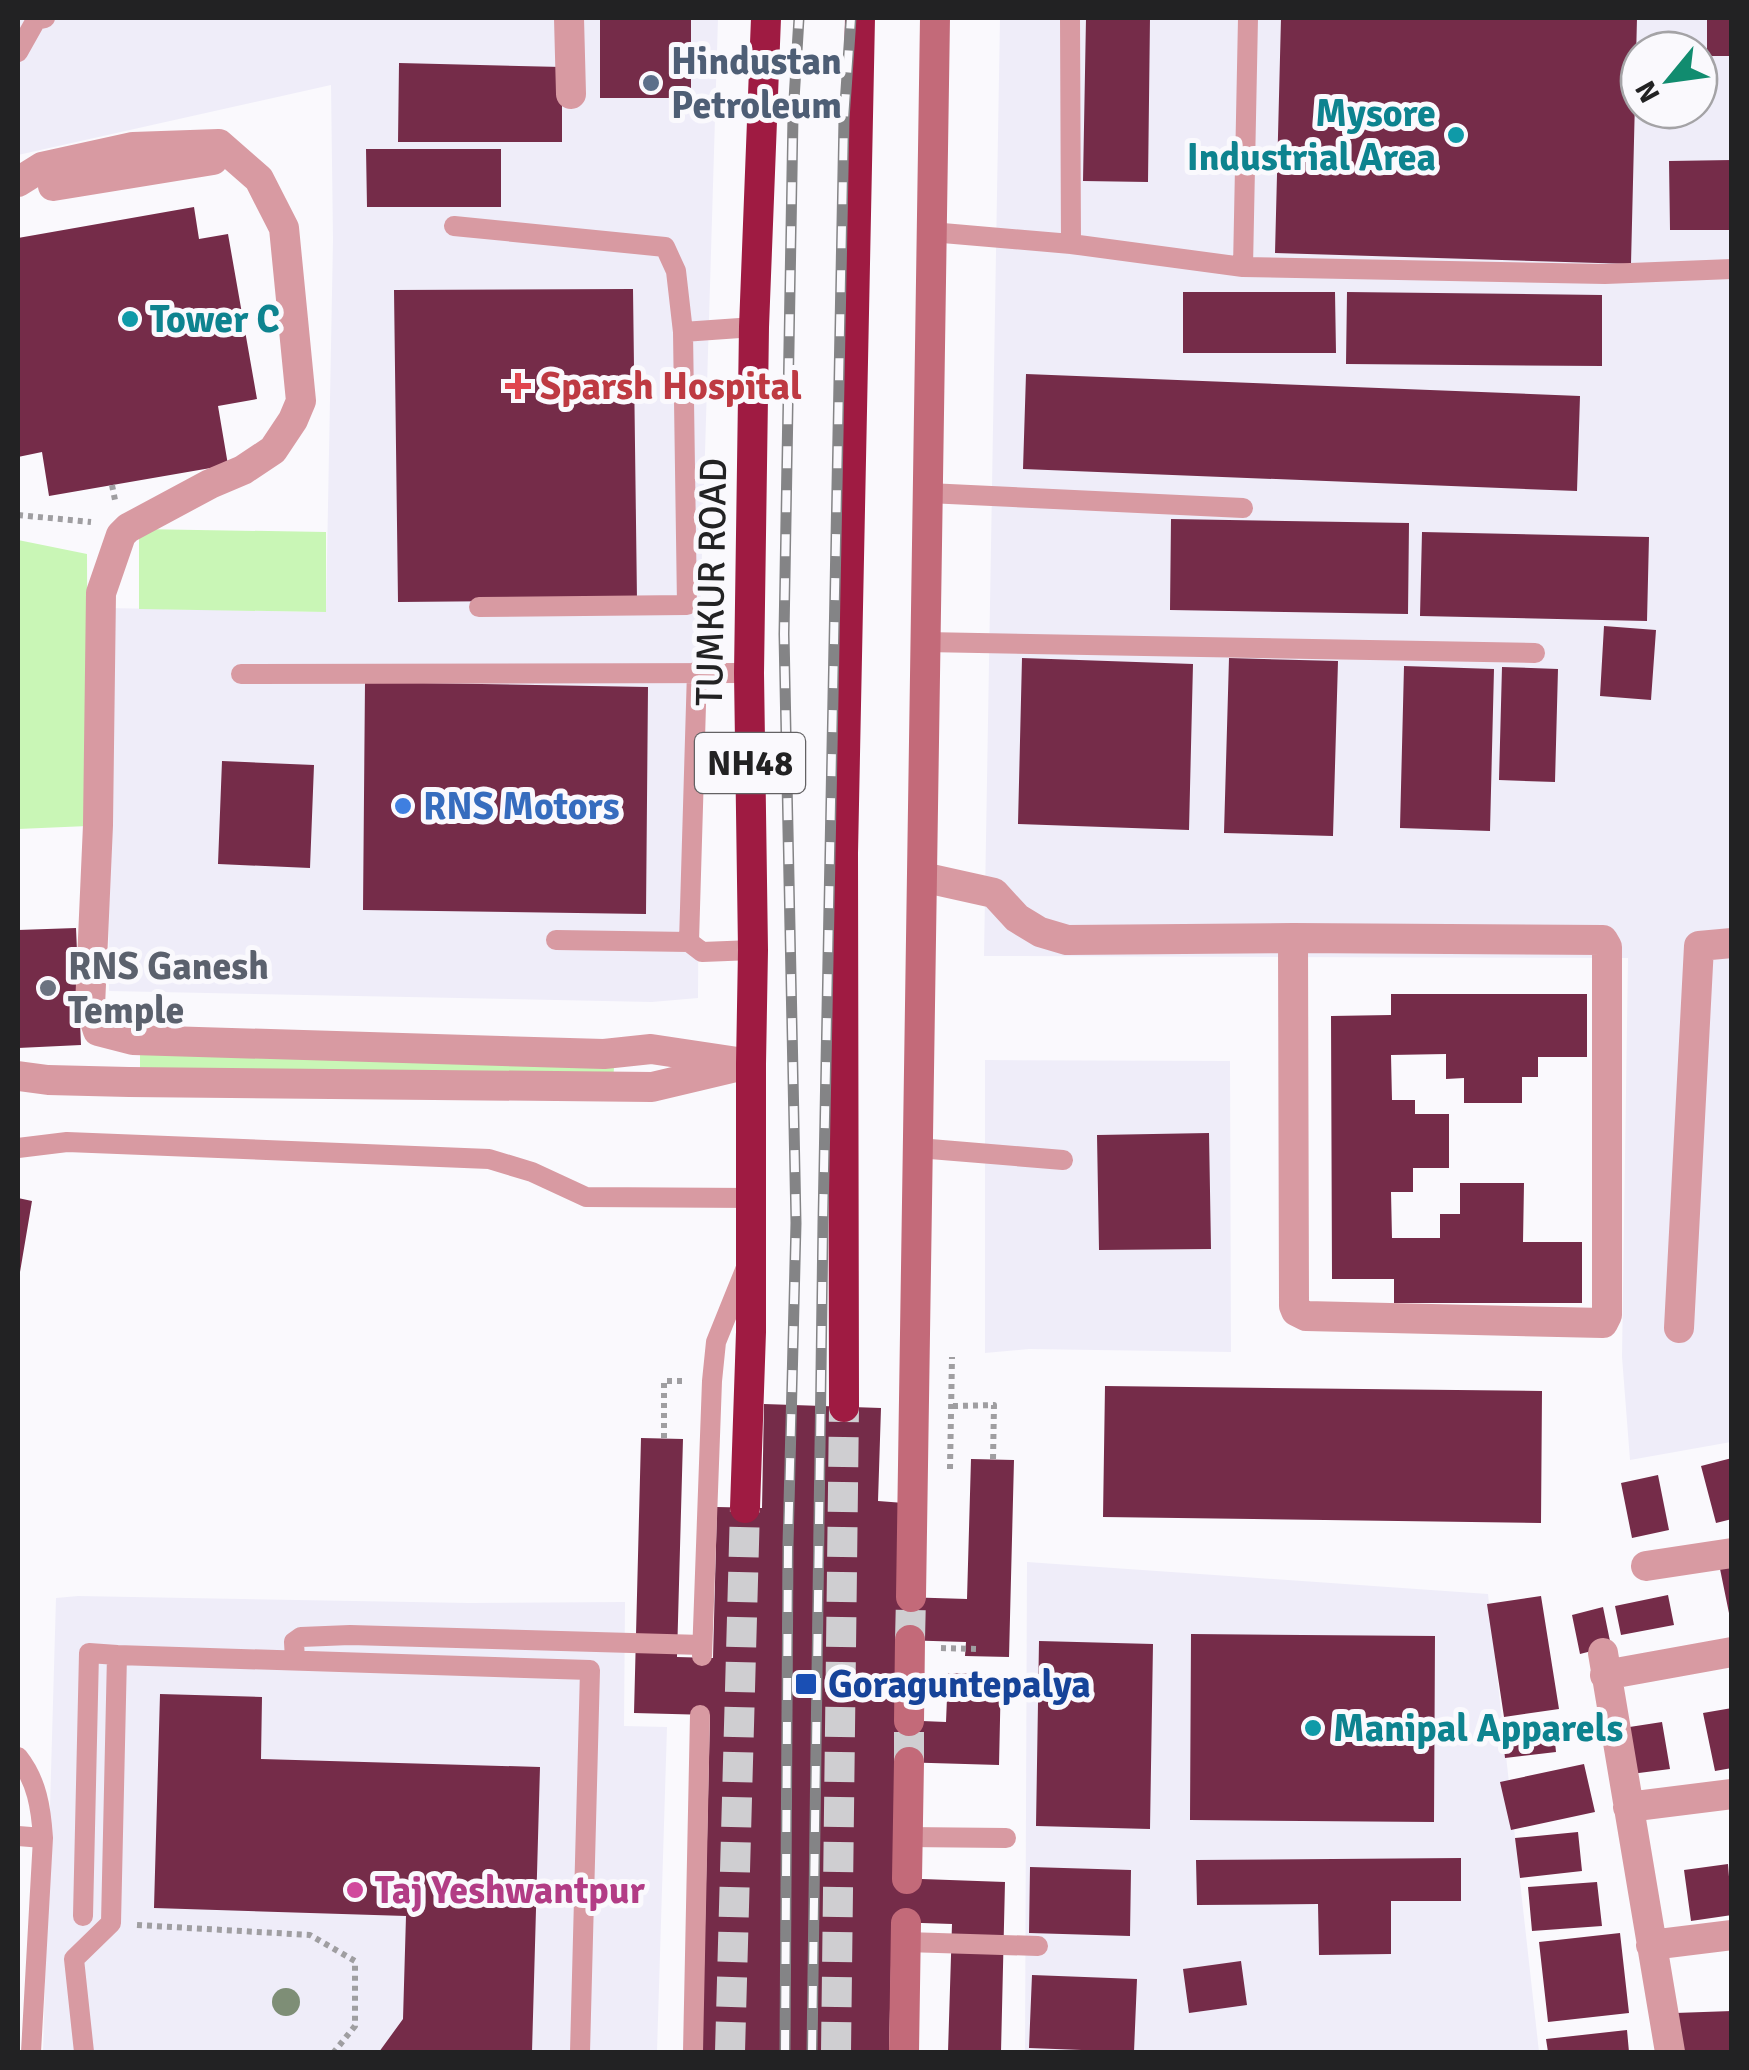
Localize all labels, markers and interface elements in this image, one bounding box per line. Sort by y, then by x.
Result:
north arrow [1619,30,1719,130]
place label: Hindustan Petroleum [671,38,842,129]
marker: Hindustan Petroleum [640,72,662,94]
text: N [1628,75,1668,108]
place label: Mysore Industrial Area [1187,90,1436,181]
marker: Mysore Industrial Area [1445,124,1467,146]
place label: Tower C [150,296,280,343]
marker: Tower C [119,308,141,330]
place label: Sparsh Hospital [540,363,802,410]
marker: Sparsh Hospital [505,373,531,399]
street label: TUMKUR ROAD [686,457,737,707]
road number: NH48 [695,733,805,793]
place label: RNS Motors [423,783,620,830]
marker: RNS Motors [392,795,414,817]
place label: RNS Ganesh Temple [68,943,269,1034]
marker: RNS Ganesh Temple [37,977,59,999]
place label: Goraguntepalya [828,1661,1091,1708]
marker: Goraguntepalya [793,1671,819,1697]
place label: Manipal Apparels [1333,1705,1623,1752]
marker: Manipal Apparels [1302,1717,1324,1739]
place label: Taj Yeshwantpur [375,1867,646,1914]
marker: Taj Yeshwantpur [344,1879,366,1901]

